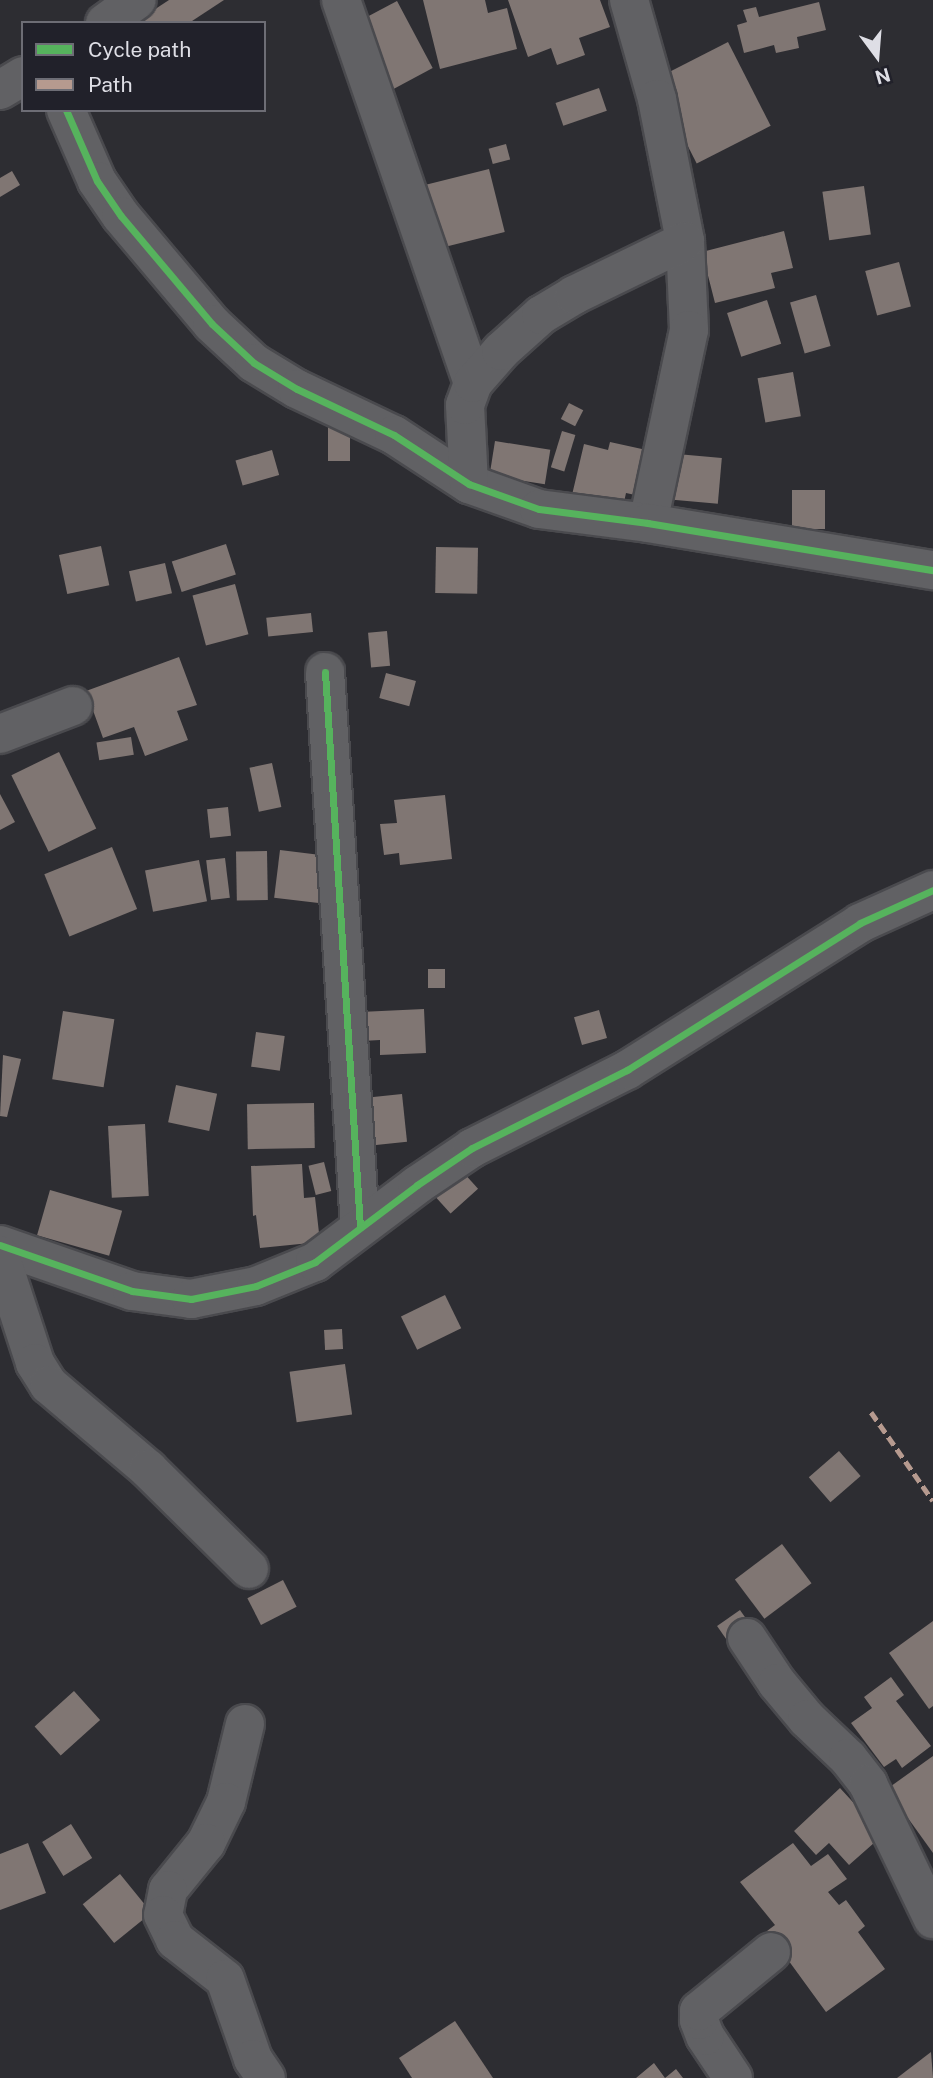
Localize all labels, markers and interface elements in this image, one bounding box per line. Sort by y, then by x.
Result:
legend [21,21,266,112]
north arrow [842,21,912,91]
text: Cycle path [88,37,191,62]
text: N [873,64,893,89]
text: Path [88,72,133,97]

